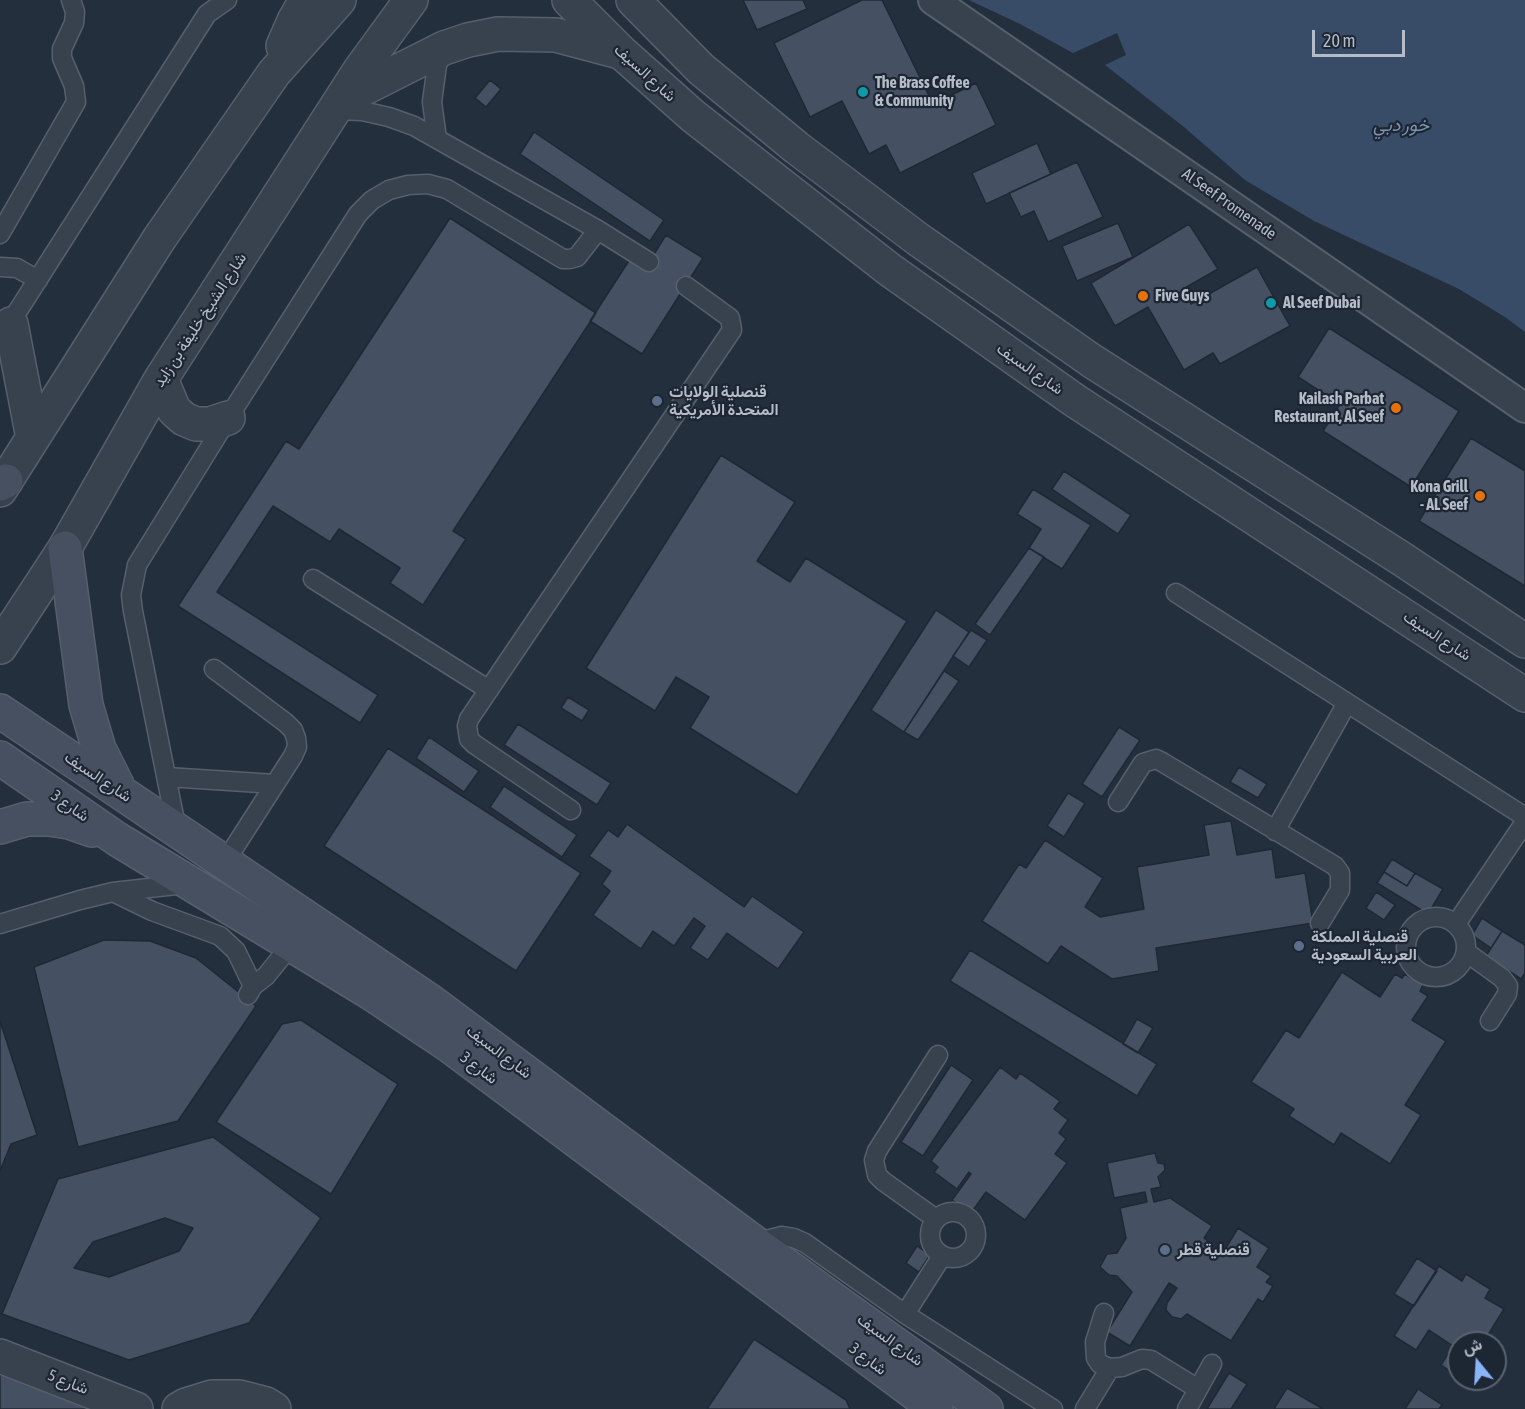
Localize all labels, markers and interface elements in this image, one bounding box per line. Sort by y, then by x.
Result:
scale bar [1315,18,1408,56]
text: 20 m [1323,30,1355,51]
street label: شارع السيف [610,40,680,106]
place label: The Brass Coffee & Community [875,73,970,111]
marker: The Brass Coffee & Community [856,85,870,99]
water label: خور دبي [1373,114,1429,136]
street label: Al Seef Promenade [1178,164,1280,244]
street label: شارع الشيخ خليفة بن زايد [149,249,251,391]
place label: Five Guys [1155,286,1209,306]
marker: Five Guys [1136,289,1150,303]
place label: Al Seef Dubai [1283,293,1360,313]
marker: Al Seef Dubai [1264,296,1278,310]
street label: شارع السيف [993,339,1067,399]
place label: قنصلية الولايات المتحدة الأمريكية [669,382,779,420]
place label: Kailash Parbat Restaurant, Al Seef [1274,389,1384,427]
marker: قنصلية الولايات المتحدة الأمريكية [650,394,664,408]
marker: Kailash Parbat Restaurant, Al Seef [1389,401,1403,415]
place label: Kona Grill - AL Seef [1410,477,1468,515]
marker: Kona Grill - AL Seef [1473,489,1487,503]
street label: شارع السيف [1400,607,1474,665]
street label: شارع السيف [61,748,135,806]
street label: شارع 3 [47,786,93,826]
place label: قنصلية المملكة العربية السعودية [1311,927,1417,965]
marker: قنصلية المملكة العربية السعودية [1292,939,1306,953]
street label: شارع السيف [463,1021,535,1083]
street label: شارع 3 [456,1048,502,1088]
place label: قنصلية قطر [1177,1240,1250,1260]
marker: قنصلية قطر [1158,1243,1172,1257]
street label: شارع السيف [853,1310,927,1370]
north arrow [1447,1331,1507,1391]
text: ش [1460,1334,1484,1357]
street label: شارع 3 [845,1339,891,1379]
street label: شارع 5 [45,1366,91,1398]

